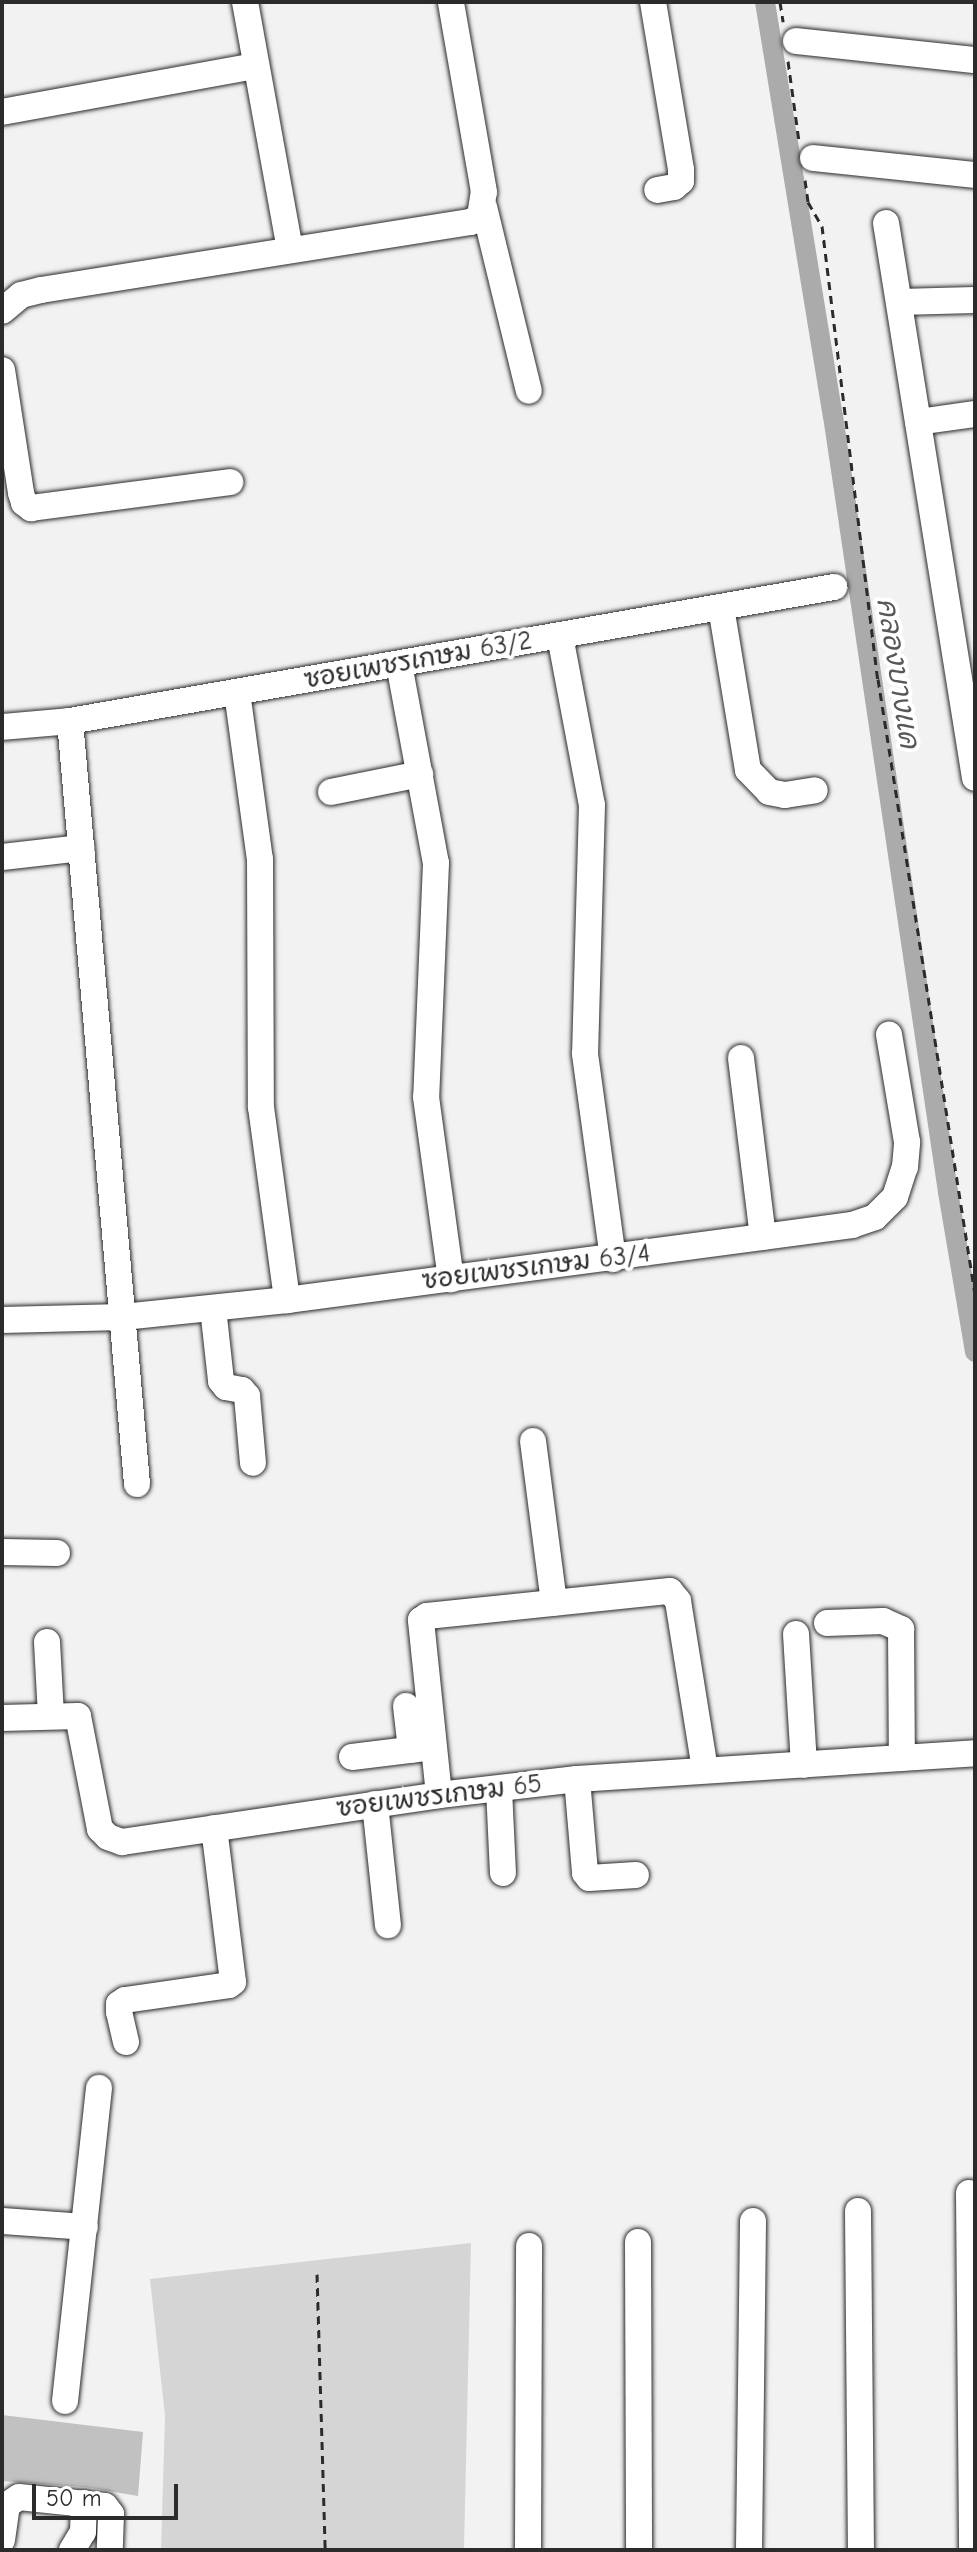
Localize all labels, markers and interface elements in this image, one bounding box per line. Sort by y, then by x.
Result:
water label: คลองบางแค [870,596,926,750]
street label: ซอยเพชรเกษม 63/2 [302,626,534,696]
street label: ซอยเพชรเกษม 63/4 [420,1239,652,1297]
street label: ซอยเพชรเกษม 65 [335,1769,543,1825]
scale bar [36,2468,182,2518]
text: 50 m [46,2484,102,2512]

